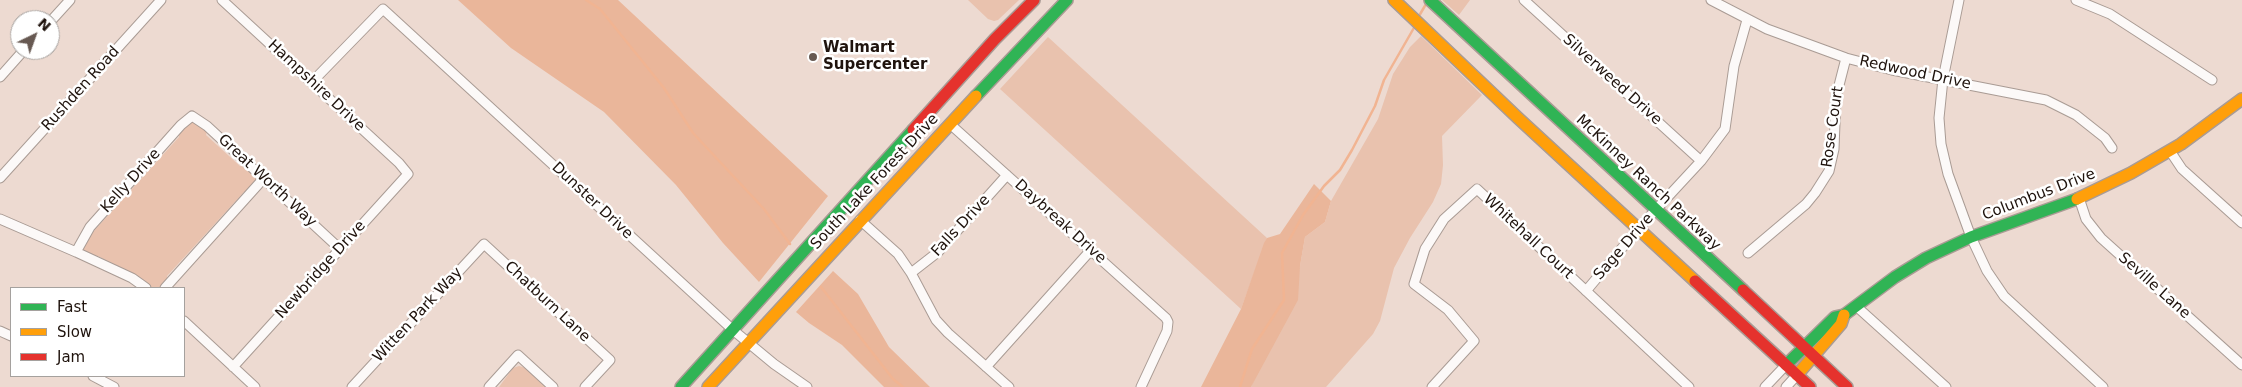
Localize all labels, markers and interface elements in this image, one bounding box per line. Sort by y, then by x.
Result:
north arrow [10,10,60,60]
text: N [35,15,54,34]
street label: Silverweed Drive [1559,31,1665,129]
street label: Hampshire Drive [264,36,368,136]
place label: Walmart Supercenter [823,39,927,74]
street label: Rushden Road [38,43,124,135]
marker: Walmart Supercenter [807,51,819,63]
street label: Redwood Drive [1858,52,1972,94]
street label: Rose Court [1818,85,1848,169]
street label: South Lake Forest Drive [807,110,943,254]
street label: McKinney Ranch Parkway [1572,111,1724,255]
street label: Great Worth Way [214,131,320,231]
street label: Kelly Drive [97,145,165,217]
street label: Dunster Drive [548,159,636,243]
street label: Columbus Drive [1980,165,2098,225]
street label: Daybreak Drive [1011,176,1109,268]
street label: Whitehall Court [1479,191,1577,283]
street label: Falls Drive [928,192,994,260]
street label: Sage Drive [1590,210,1658,284]
street label: Newbridge Drive [272,217,370,323]
street label: Seville Lane [2114,249,2194,323]
street label: Chatburn Lane [500,258,594,346]
street label: Witten Park Way [369,264,467,366]
legend [10,287,185,377]
text: Fast [57,298,87,316]
text: Slow [57,323,92,341]
text: Jam [57,348,85,366]

